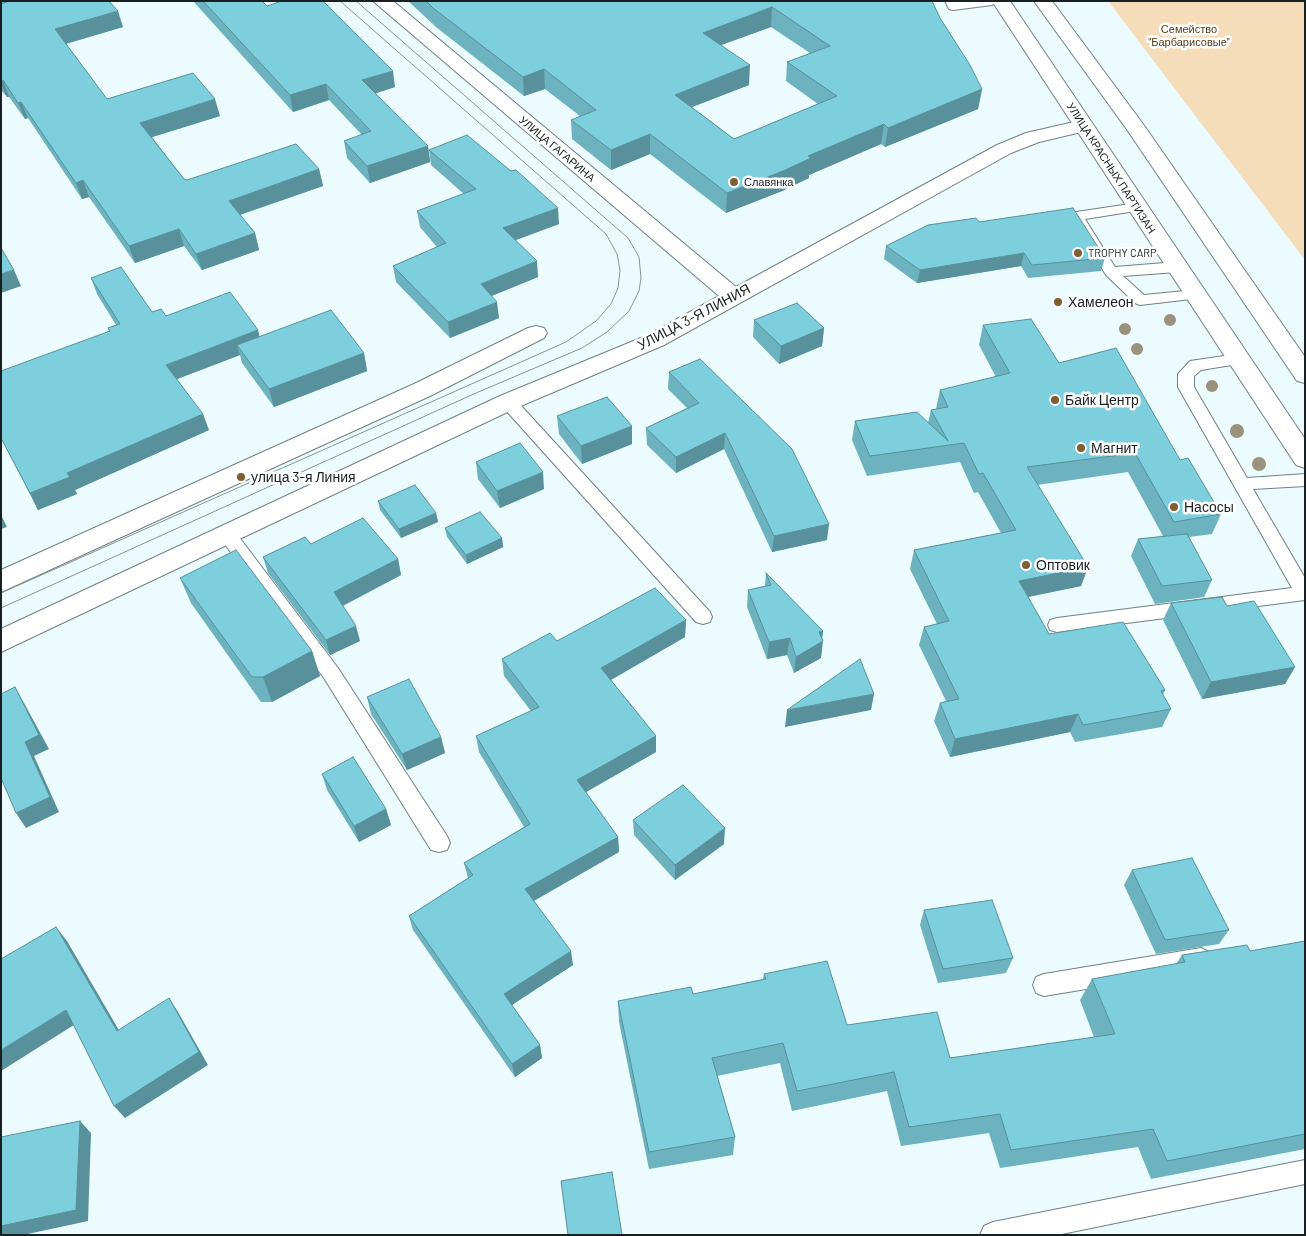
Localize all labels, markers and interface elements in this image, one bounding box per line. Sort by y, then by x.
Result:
park label: Семейство "Барбарисовые" [1148,22,1230,48]
street label: УЛИЦА КРАСНЫХ ПАРТИЗАН [1064,100,1158,236]
street label: УЛИЦА ГАГАРИНА [516,113,598,185]
place label: Славянка [744,175,793,189]
marker: Славянка [728,176,740,188]
place label: TROPHY CARP [1088,246,1157,260]
marker: TROPHY CARP [1072,247,1084,259]
street label: УЛИЦА 3-Я ЛИНИЯ [635,280,753,354]
place label: Хамелеон [1068,294,1134,310]
marker: Хамелеон [1052,296,1064,308]
place label: Байк Центр [1065,392,1139,408]
marker: Байк Центр [1049,394,1061,406]
place label: Магнит [1091,440,1138,456]
marker: Магнит [1075,442,1087,454]
place label: улица 3-я Линия [251,469,356,485]
marker: улица 3-я Линия [235,471,247,483]
place label: Насосы [1184,499,1234,515]
marker: Насосы [1168,501,1180,513]
place label: Оптовик [1036,557,1090,573]
marker: Оптовик [1020,559,1032,571]

